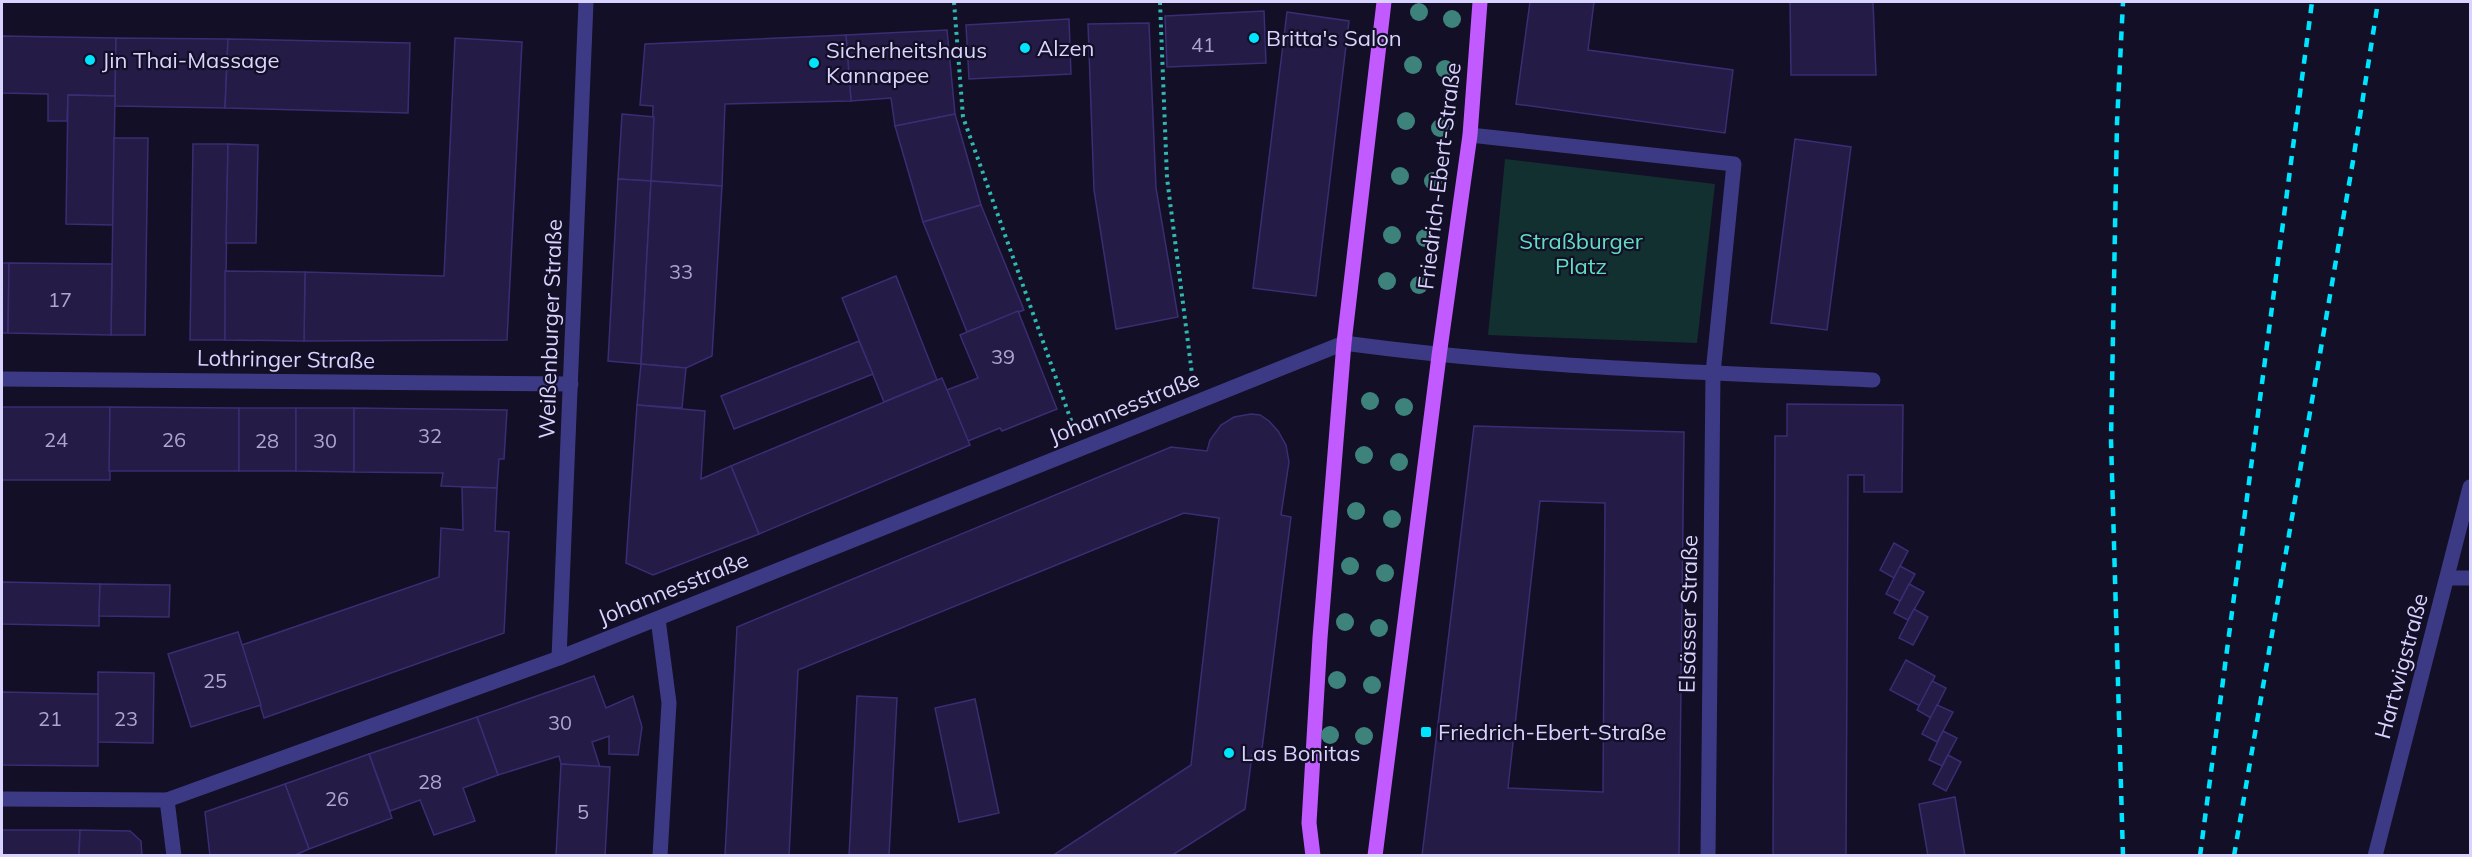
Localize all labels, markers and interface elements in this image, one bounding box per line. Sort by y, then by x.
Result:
place label: Britta's Salon [1266,24,1402,52]
marker: Britta's Salon [1247,31,1261,45]
house number: 41 [1191,32,1215,57]
place label: Alzen [1037,34,1094,62]
place label: Sicherheitshaus Kannapee [826,36,987,89]
marker: Alzen [1018,41,1032,55]
place label: Jin Thai-Massage [102,46,279,74]
marker: Jin Thai-Massage [83,53,97,67]
marker: Sicherheitshaus Kannapee [807,56,821,70]
street label: Friedrich-Ebert-Straße [1411,61,1467,291]
street label: Weißenburger Straße [532,218,568,440]
park label: Straßburger Platz [1519,227,1643,280]
house number: 33 [669,259,693,284]
house number: 17 [48,287,72,312]
street label: Lothringer Straße [197,343,375,375]
house number: 39 [991,344,1015,369]
street label: Johannesstraße [1045,364,1203,450]
house number: 32 [418,423,442,448]
house number: 24 [44,427,68,452]
house number: 26 [162,427,186,452]
house number: 28 [255,428,279,453]
house number: 30 [313,428,337,453]
street label: Elsässer Straße [1673,535,1703,693]
street label: Johannesstraße [594,545,752,631]
street label: Hartwigstraße [2368,590,2434,742]
house number: 25 [203,668,227,693]
house number: 21 [38,706,62,731]
house number: 23 [114,706,138,731]
house number: 30 [548,710,572,735]
place label: Friedrich-Ebert-Straße [1438,718,1666,746]
marker: Friedrich-Ebert-Straße [1419,725,1433,739]
place label: Las Bonitas [1241,739,1360,767]
marker: Las Bonitas [1222,746,1236,760]
house number: 28 [418,769,442,794]
house number: 26 [325,786,349,811]
house number: 5 [577,799,589,824]

